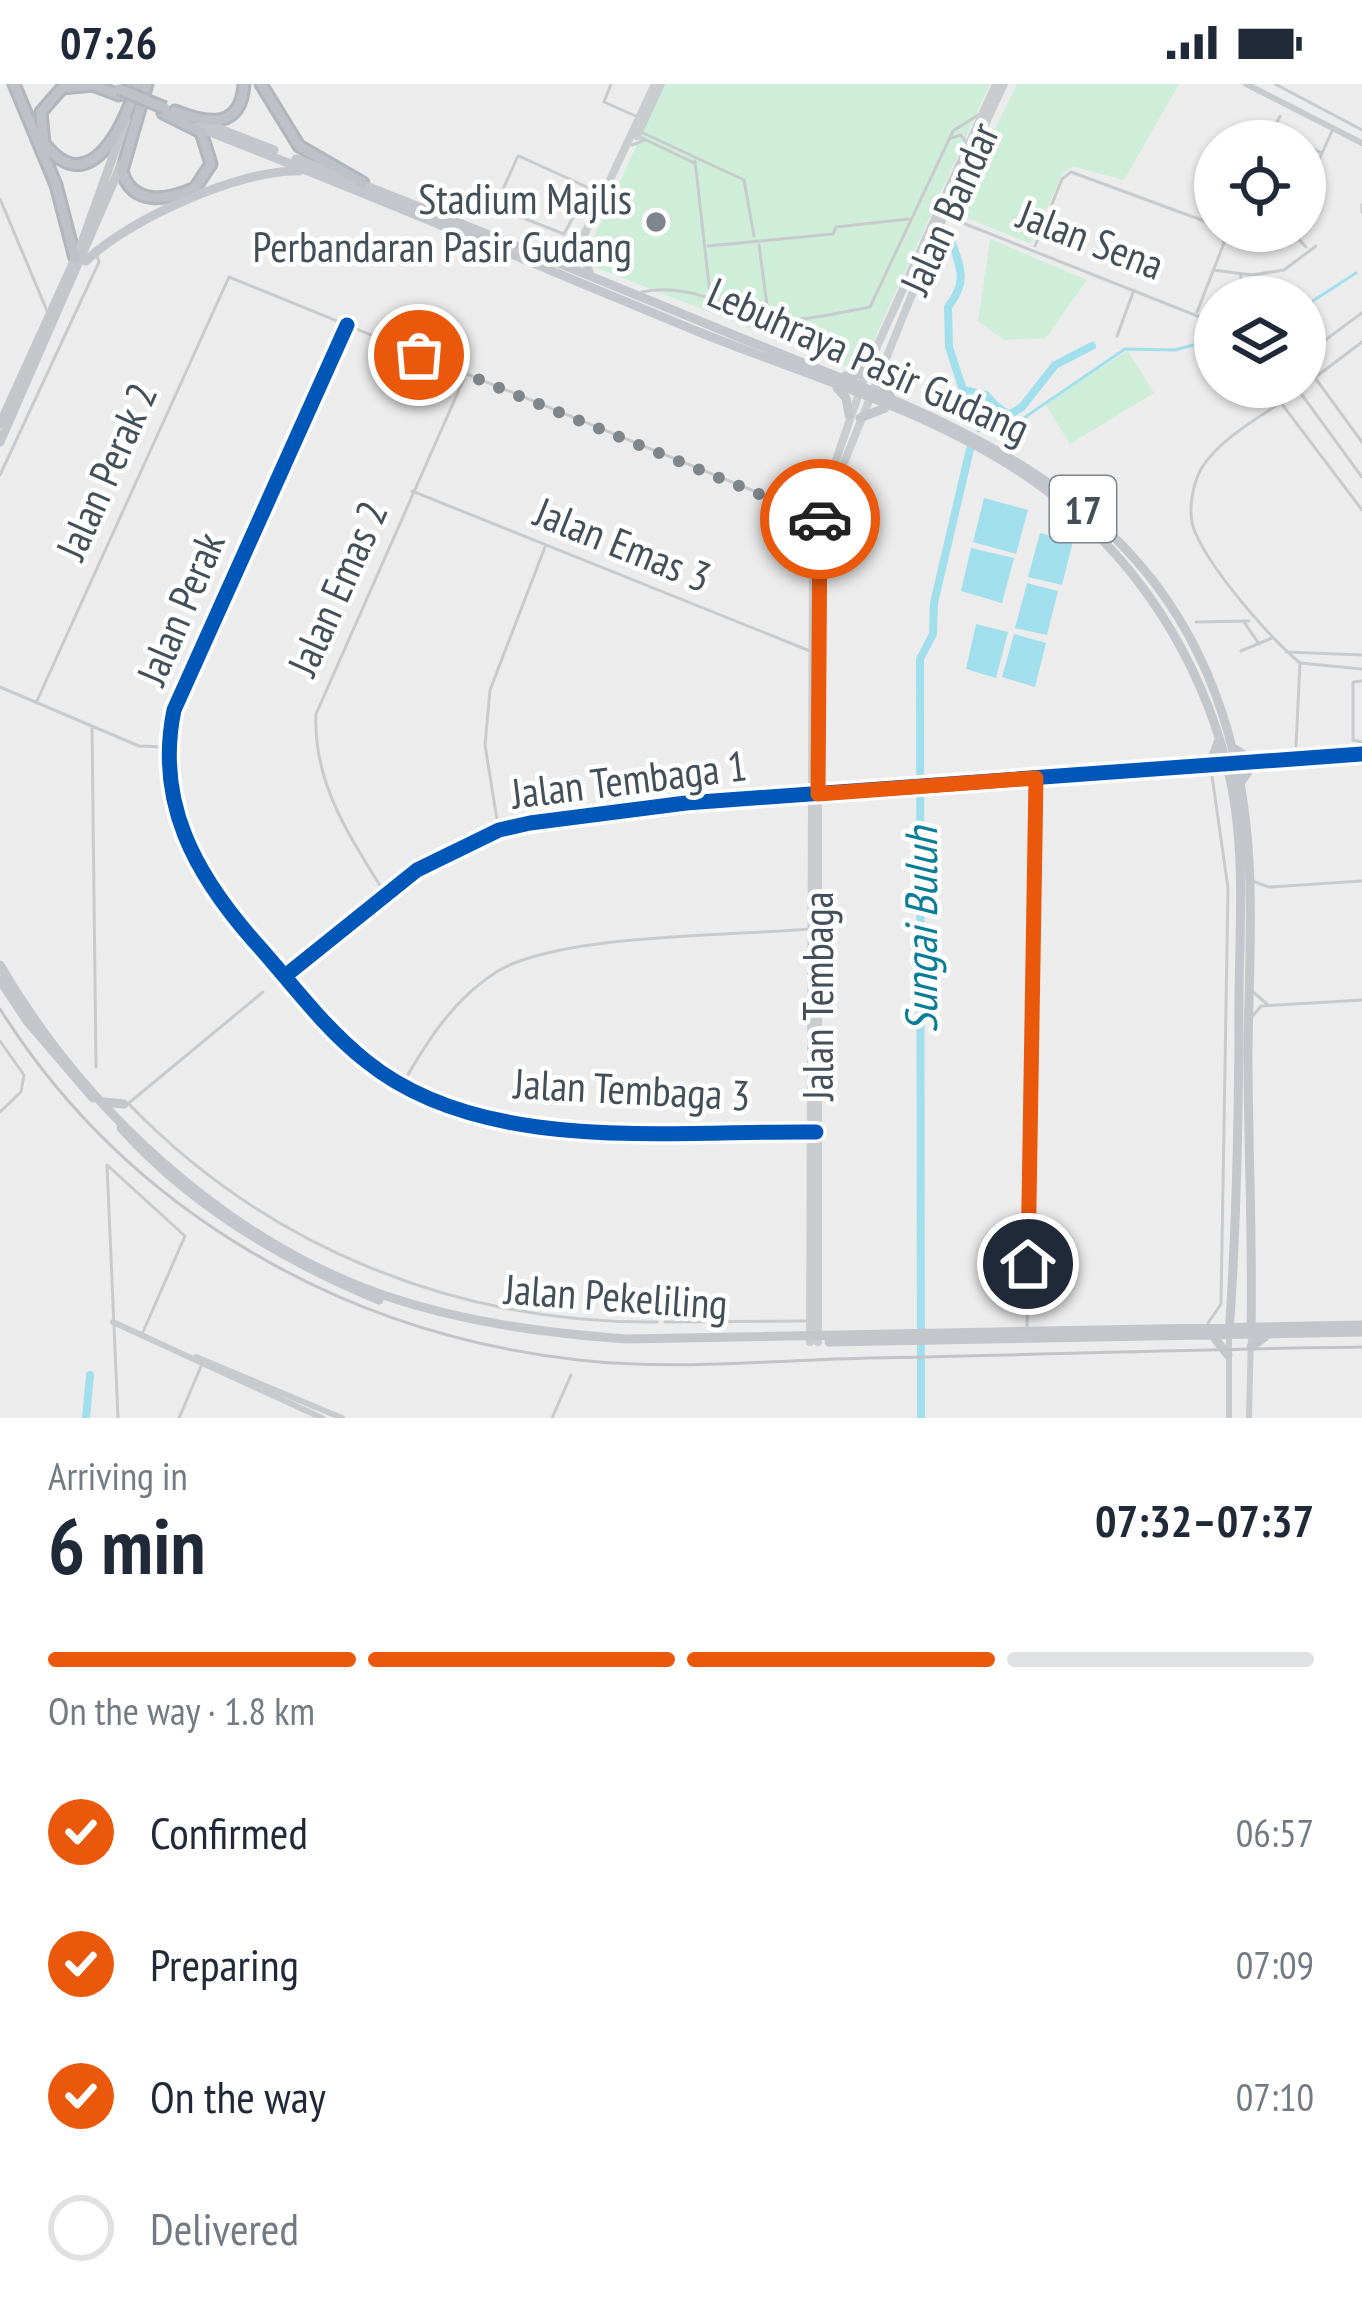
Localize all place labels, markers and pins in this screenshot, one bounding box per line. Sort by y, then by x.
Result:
place label: Stadium Majlis Perbandaran Pasir Gudang [253,171,632,274]
marker: Stadium Majlis Perbandaran Pasir Gudang [643,209,669,235]
pin [368,304,470,406]
pin [977,1213,1079,1315]

